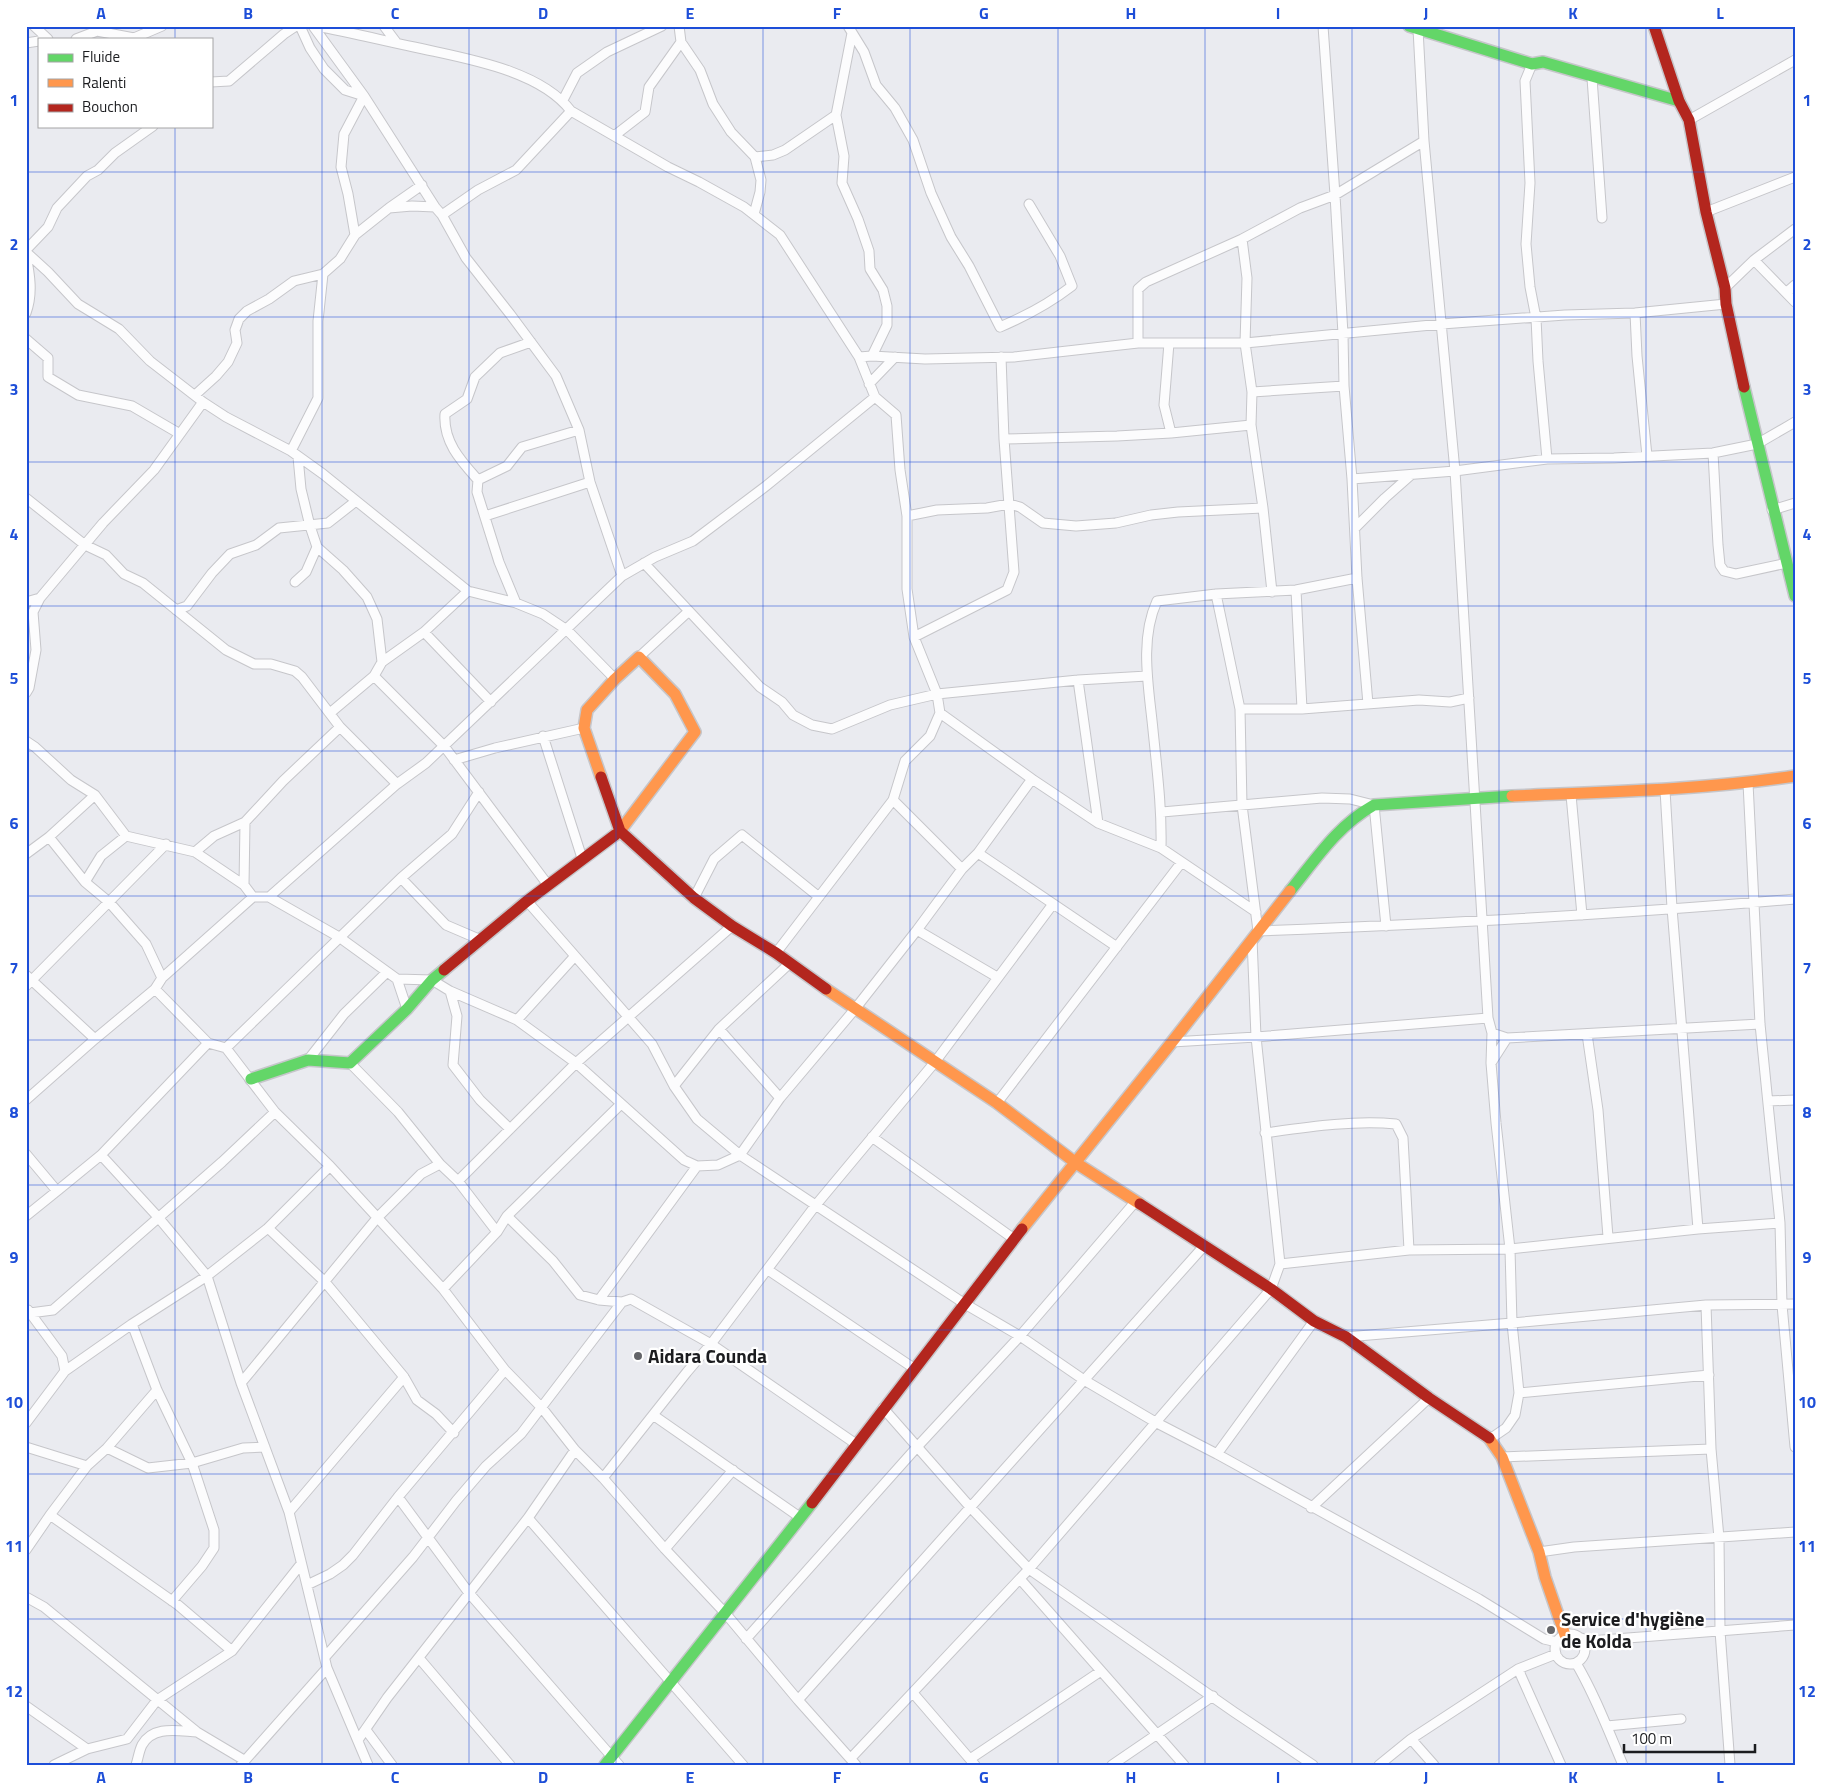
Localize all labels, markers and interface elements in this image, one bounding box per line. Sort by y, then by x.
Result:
text: A [96,1,106,25]
text: B [243,1,253,25]
text: C [391,1,400,25]
text: D [538,1,548,25]
text: E [686,1,695,25]
text: F [833,1,842,25]
text: G [979,1,989,25]
text: H [1126,1,1136,25]
text: I [1276,1,1280,25]
text: J [1424,1,1428,25]
text: K [1568,1,1578,25]
text: L [1716,1,1724,25]
legend [38,38,212,128]
text: Fluide [82,45,120,68]
text: Ralenti [82,71,126,94]
text: 1 [10,88,18,112]
text: 1 [1803,88,1811,112]
text: Bouchon [82,95,138,118]
text: 2 [10,232,18,256]
text: 2 [1803,232,1811,256]
text: 3 [10,377,18,401]
text: 3 [1803,377,1811,401]
text: 4 [10,522,19,546]
text: 4 [1803,522,1812,546]
text: 5 [10,666,19,690]
text: 5 [1803,666,1812,690]
text: 6 [10,811,19,835]
text: 6 [1803,811,1812,835]
text: 7 [10,956,18,980]
text: 7 [1803,956,1811,980]
text: 8 [10,1100,19,1124]
text: 8 [1803,1100,1812,1124]
text: 9 [10,1245,19,1269]
text: 9 [1803,1245,1812,1269]
place label: Aidara Counda [648,1341,767,1370]
marker: Aidara Counda [632,1350,644,1362]
text: 10 [5,1390,23,1414]
text: 10 [1798,1390,1816,1414]
text: 11 [5,1534,23,1558]
text: 11 [1798,1534,1816,1558]
place label: Service d'hygiène de Kolda [1561,1604,1705,1655]
marker: Service d'hygiène de Kolda [1545,1624,1557,1636]
text: 12 [5,1679,23,1703]
text: 12 [1798,1679,1816,1703]
scale bar [1624,1721,1755,1753]
text: 100 m [1631,1727,1672,1750]
text: A [96,1765,106,1789]
text: B [243,1765,253,1789]
text: C [391,1765,400,1789]
text: D [538,1765,548,1789]
text: E [686,1765,695,1789]
text: F [833,1765,842,1789]
text: G [979,1765,989,1789]
text: H [1126,1765,1136,1789]
text: I [1276,1765,1280,1789]
text: J [1424,1765,1428,1789]
text: K [1568,1765,1578,1789]
text: L [1716,1765,1724,1789]

